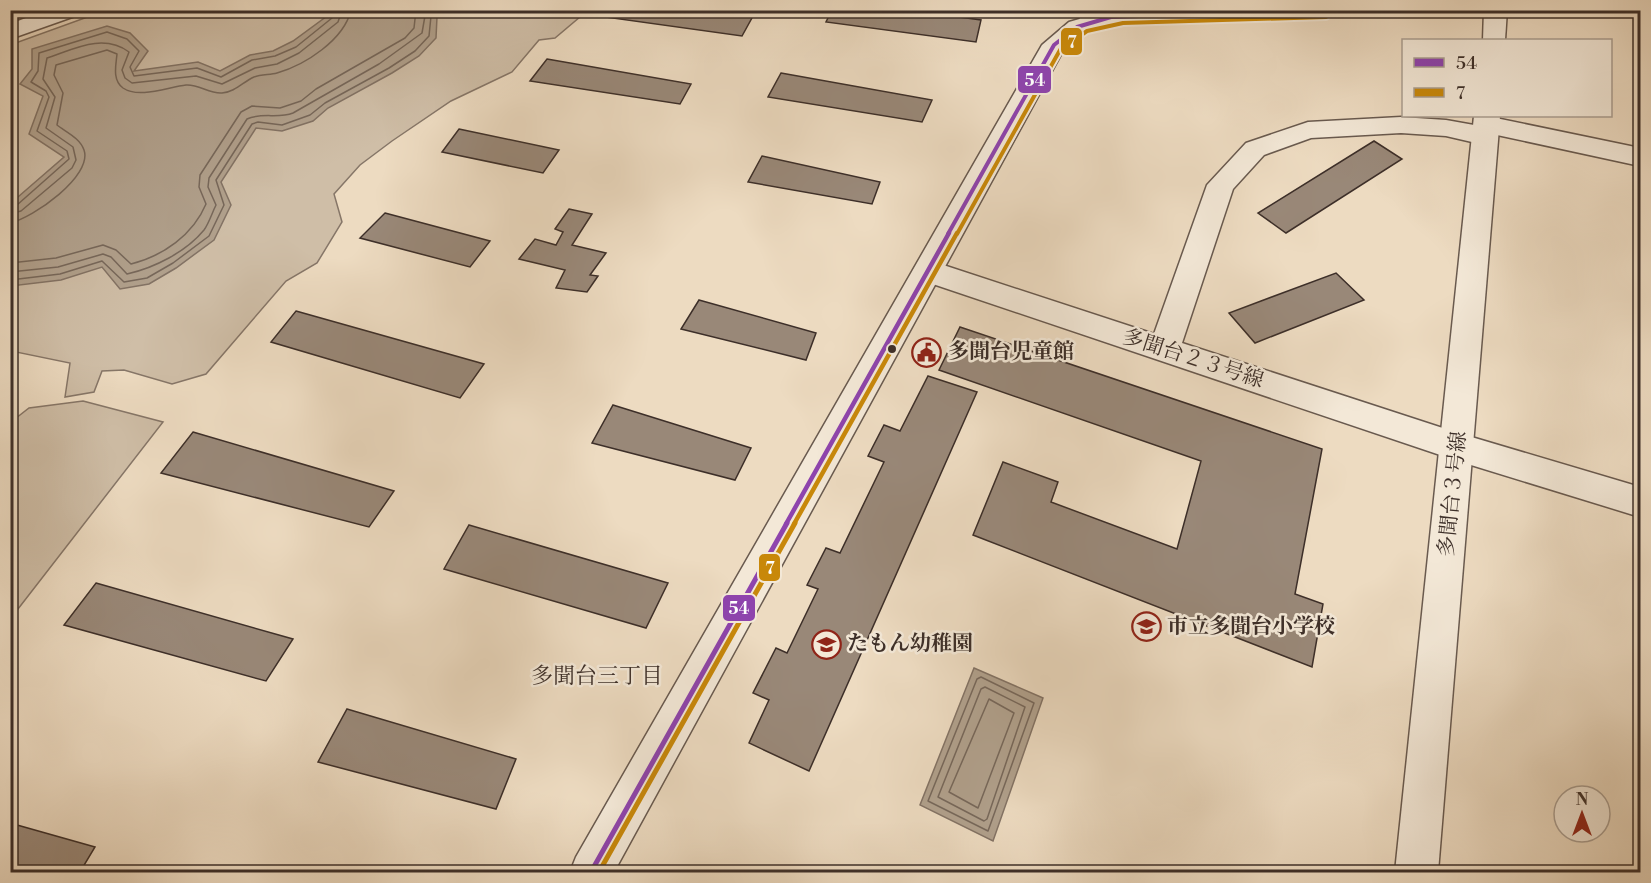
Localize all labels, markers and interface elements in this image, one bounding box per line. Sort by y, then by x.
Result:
line badge: 7 [1060,27,1083,56]
text: 7 [1067,33,1077,53]
legend [1402,39,1612,117]
text: 54 [1456,52,1477,75]
line badge: 54 [1017,65,1052,94]
text: 54 [1025,71,1046,91]
text: 7 [1456,82,1465,105]
street label: 多聞台２３号線 [1119,324,1267,394]
public building icon: 多聞台児童館 [911,336,943,368]
place label: 多聞台児童館 [948,339,1074,365]
unlabelled marker [886,343,898,355]
street label: 多聞台３号線 [1433,430,1473,558]
line badge: 7 [758,553,781,582]
text: 7 [765,559,775,579]
line badge: 54 [722,594,756,622]
text: 54 [729,599,750,619]
school or university icon: 市立多聞台小学校 [1130,611,1162,643]
place label: 市立多聞台小学校 [1167,614,1335,640]
school or university icon: たもん幼稚園 [810,628,842,660]
place label: たもん幼稚園 [847,631,973,657]
district label: 多聞台三丁目 [531,663,663,690]
north arrow [1552,784,1612,844]
text: N [1576,790,1589,810]

